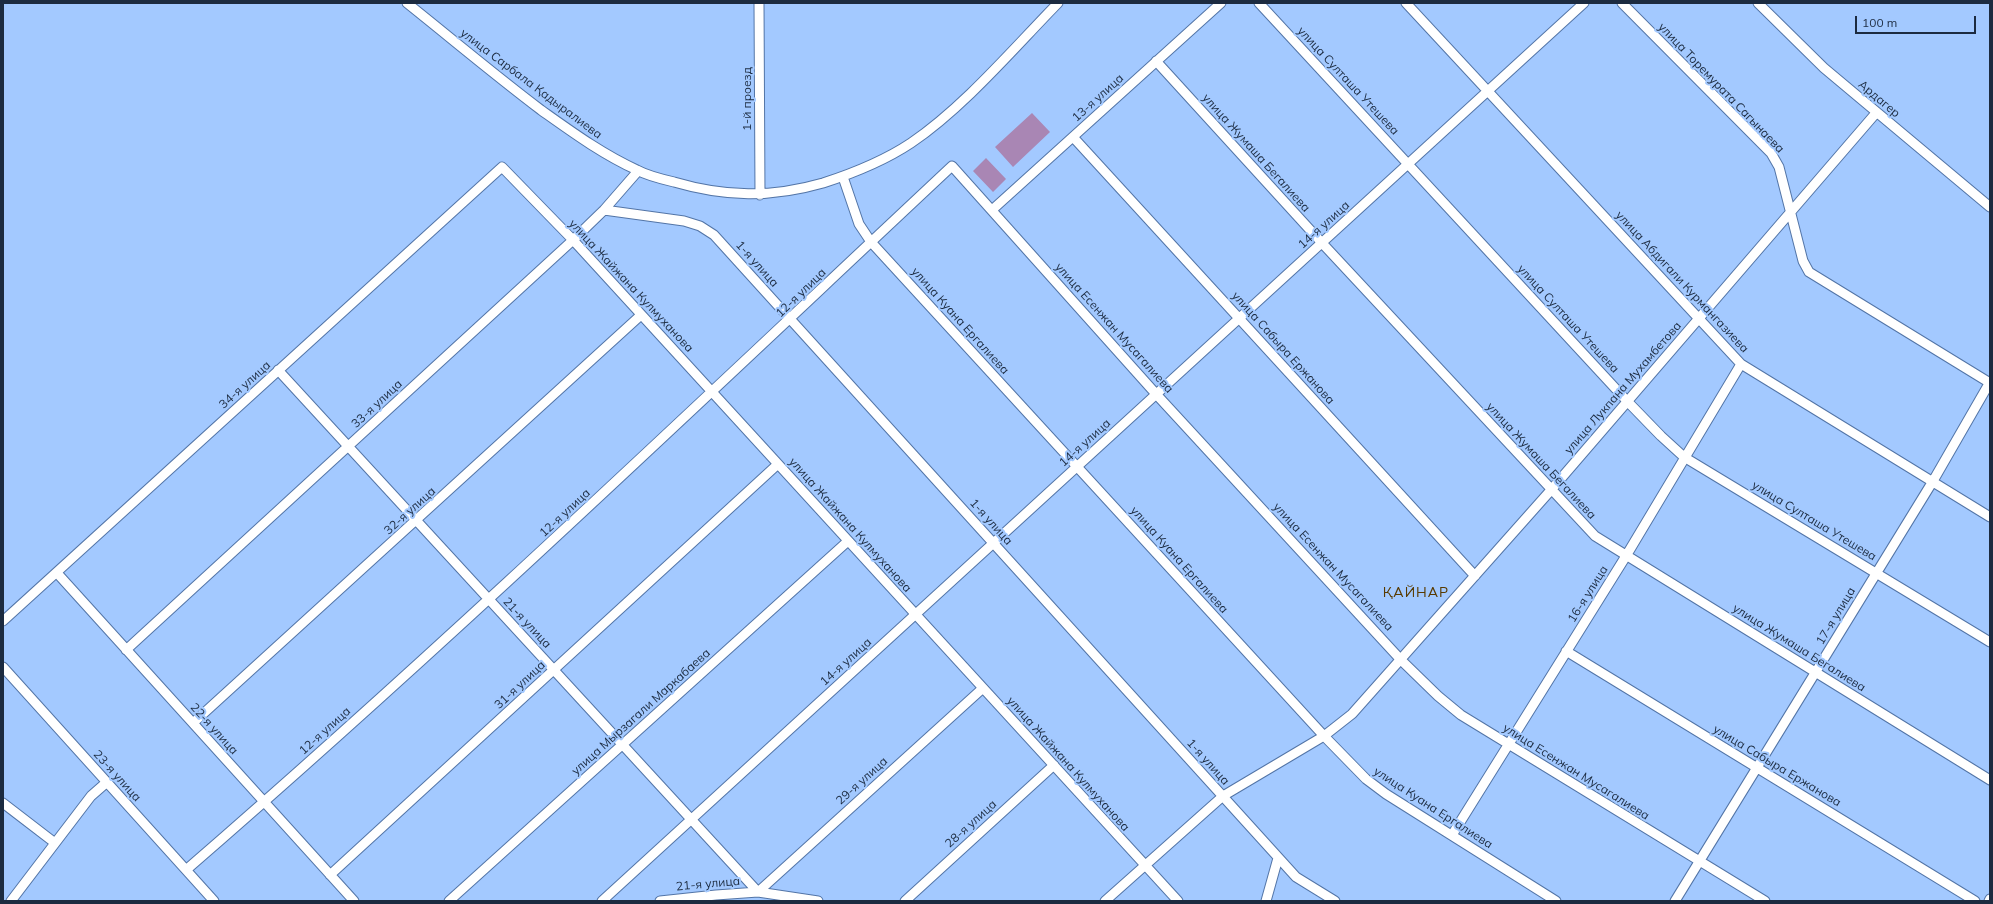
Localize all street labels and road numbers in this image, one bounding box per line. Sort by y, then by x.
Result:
street label: улица Торемурата Сагынаева [1655,20,1787,156]
street label: улица Султаша Утешева [1294,24,1402,138]
street label: улица Сарбала Қадыралиева [457,26,605,142]
street label: 1-й проезд [740,67,754,131]
street label: 13-я улица [1069,71,1127,125]
street label: Ардагер [1855,77,1903,121]
street label: улица Жумаша Бегалиева [1199,91,1313,215]
street label: 14-я улица [1295,198,1353,252]
street label: улица Абдигали Курмангазиева [1612,208,1752,356]
street label: улица Жайжана Кулмуханова [566,217,696,355]
street label: 1-я улица [733,238,781,290]
street label: улица Есенжан Мусагалиева [1052,260,1176,396]
street label: улица Султаша Утешева [1514,262,1622,376]
street label: улица Куана Ергалиева [908,265,1012,377]
street label: 12-я улица [773,266,829,320]
street label: улица Сабыра Ержанова [1229,289,1337,407]
street label: улица Лукпана Мухамбетова [1562,319,1684,457]
street label: 34-я улица [216,358,274,412]
street label: 33-я улица [349,377,405,431]
street label: улица Жумаша Бегалиева [1483,400,1599,522]
street label: 14-я улица [1056,416,1114,470]
street label: улица Жайжана Кулмуханова [786,455,914,595]
street label: улица Султаша Утешева [1749,478,1879,564]
street label: 32-я улица [381,484,439,538]
street label: 12-я улица [537,486,593,540]
street label: 1-я улица [967,496,1015,548]
street label: улица Есенжан Мусагалиева [1270,500,1396,634]
street label: улица Куана Ергалиева [1127,504,1231,616]
street label: 16-я улица [1565,563,1611,625]
street label: 17-я улица [1813,585,1859,647]
street label: 21-я улица [500,595,554,651]
street label: улица Жумаша Бегалиева [1730,601,1868,695]
street label: 14-я улица [817,635,875,689]
street label: улица Мырзагали Маркабаева [569,646,713,778]
street label: 31-я улица [492,658,548,712]
street label: улица Жайжана Кулмуханова [1004,694,1132,834]
street label: 22-я улица [187,700,241,758]
street label: 12-я улица [296,704,354,758]
street label: улица Есенжан Мусагалиева [1500,721,1652,823]
street label: улица Сабыра Ержанова [1710,722,1844,810]
street label: 1-я улица [1184,736,1232,788]
street label: 23-я улица [90,747,144,805]
street label: 29-я улица [833,754,891,808]
street label: улица Куана Ергалиева [1371,764,1495,852]
street label: 28-я улица [942,797,1000,851]
street label: 21-я улица [675,874,741,894]

